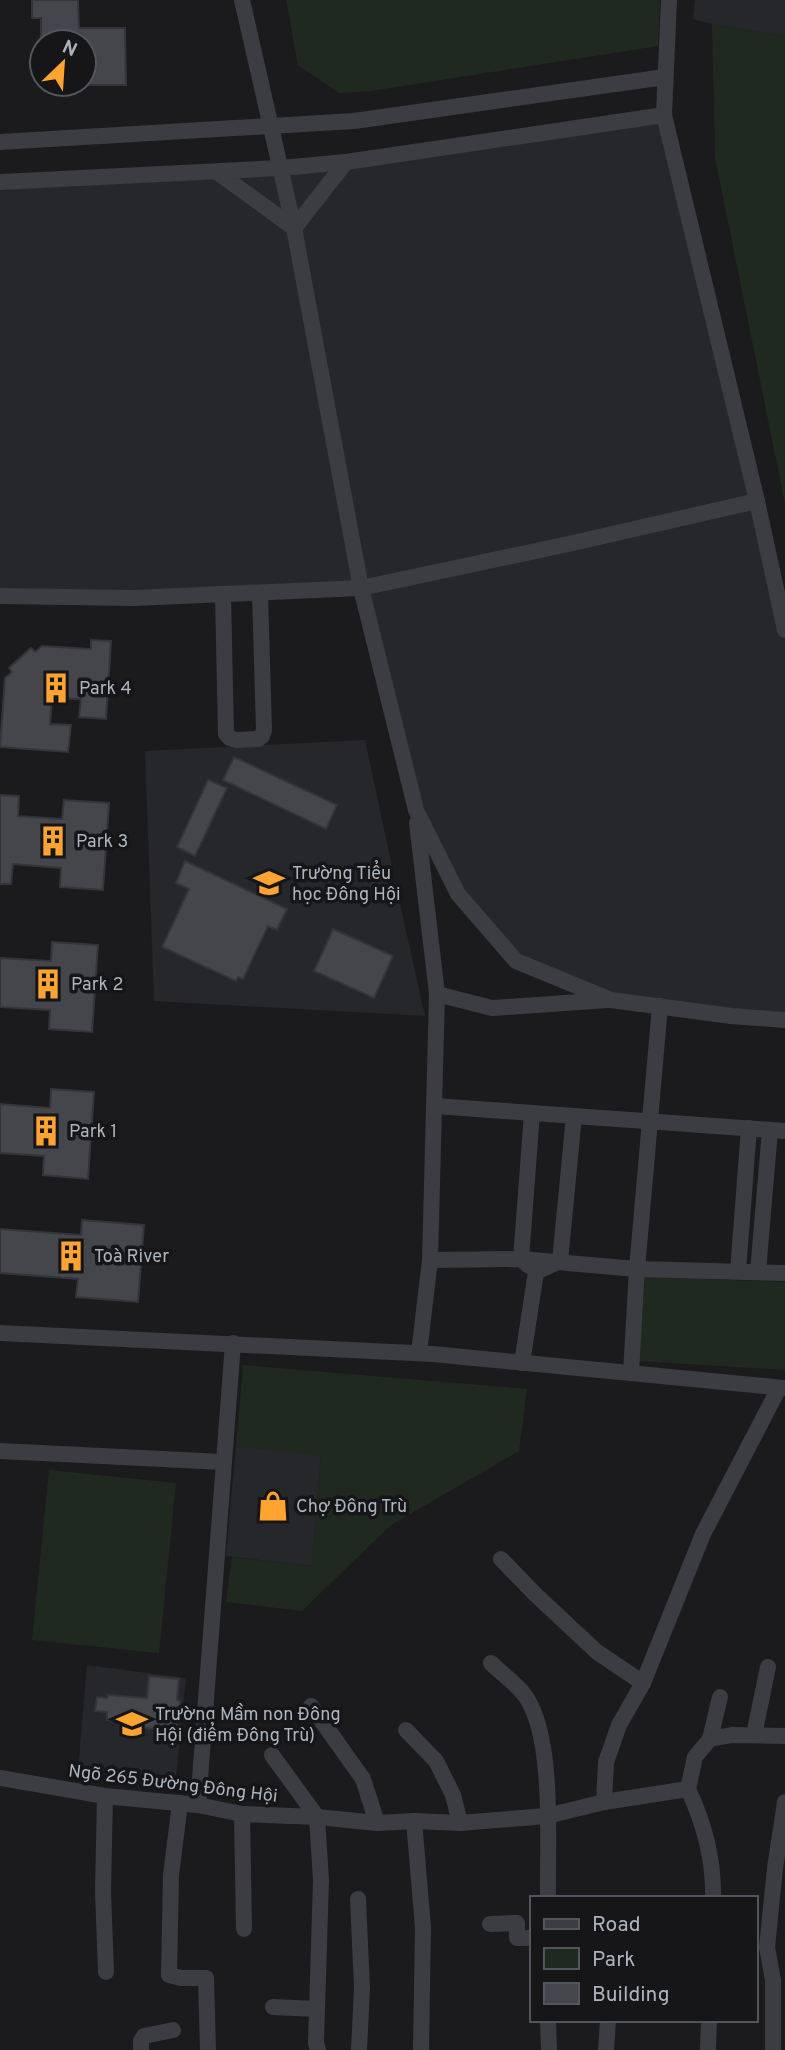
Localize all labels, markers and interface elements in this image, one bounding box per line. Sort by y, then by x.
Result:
north arrow [28,28,98,98]
text: N [58,36,81,63]
building icon: Park 4 [39,671,73,705]
place label: Park 4 [79,678,132,701]
building icon: Park 3 [36,824,70,858]
place label: Park 3 [76,831,128,854]
place label: Trường Tiểu học Đông Hội [292,859,401,907]
school or university icon: Trường Tiểu học Đông Hội [252,866,286,900]
building icon: Park 2 [31,967,65,1001]
place label: Park 2 [71,974,123,997]
building icon: Park 1 [29,1114,63,1148]
place label: Park 1 [69,1121,117,1144]
building icon: Toà River [54,1239,88,1273]
place label: Toà River [94,1246,169,1269]
shop icon: Chợ Đông Trù [256,1489,290,1523]
place label: Chợ Đông Trù [296,1496,407,1519]
place label: Trường Mầm non Đông Hội (điểm Đông Trù) [155,1703,341,1748]
school or university icon: Trường Mầm non Đông Hội (điểm Đông Trù) [115,1707,149,1741]
street label: Ngõ 265 Đường Đông Hội [67,1760,279,1809]
legend [530,1896,757,2022]
text: Road [592,1912,641,1939]
text: Park [592,1947,635,1974]
text: Building [592,1982,670,2009]

